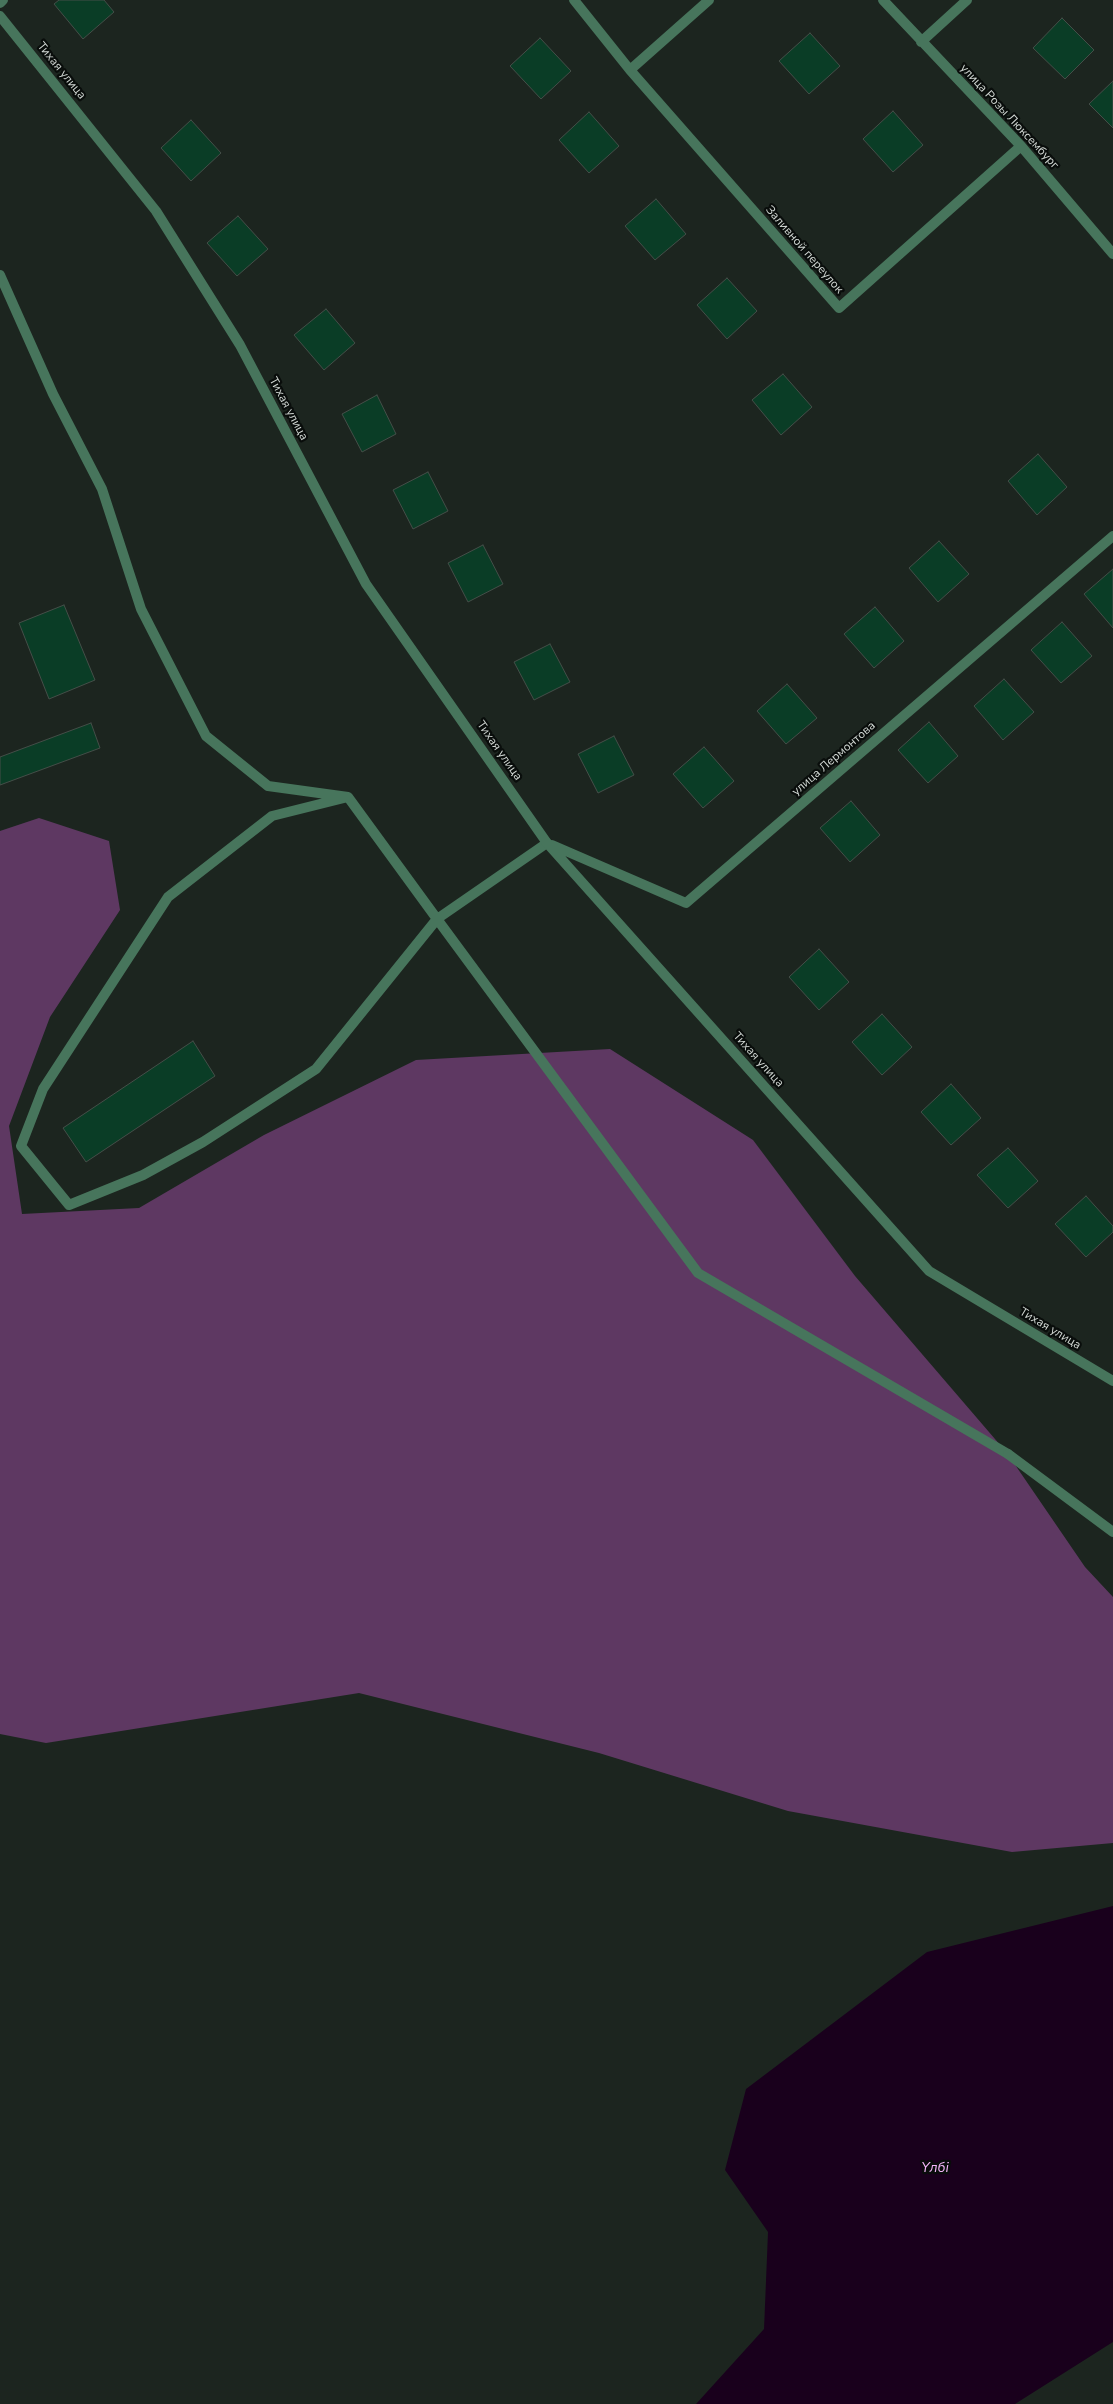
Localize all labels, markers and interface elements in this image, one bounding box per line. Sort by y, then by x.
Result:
street label: Тихая улица [34,40,88,102]
street label: улица Розы Люксембург [957,61,1061,173]
street label: Заливной переулок [762,203,846,297]
street label: Тихая улица [265,375,311,443]
street label: Тихая улица [473,719,525,783]
street label: улица Лермонтова [789,719,879,799]
street label: Тихая улица [730,1029,786,1091]
street label: Тихая улица [1017,1305,1083,1353]
water label: Үлбі [921,2161,949,2177]

